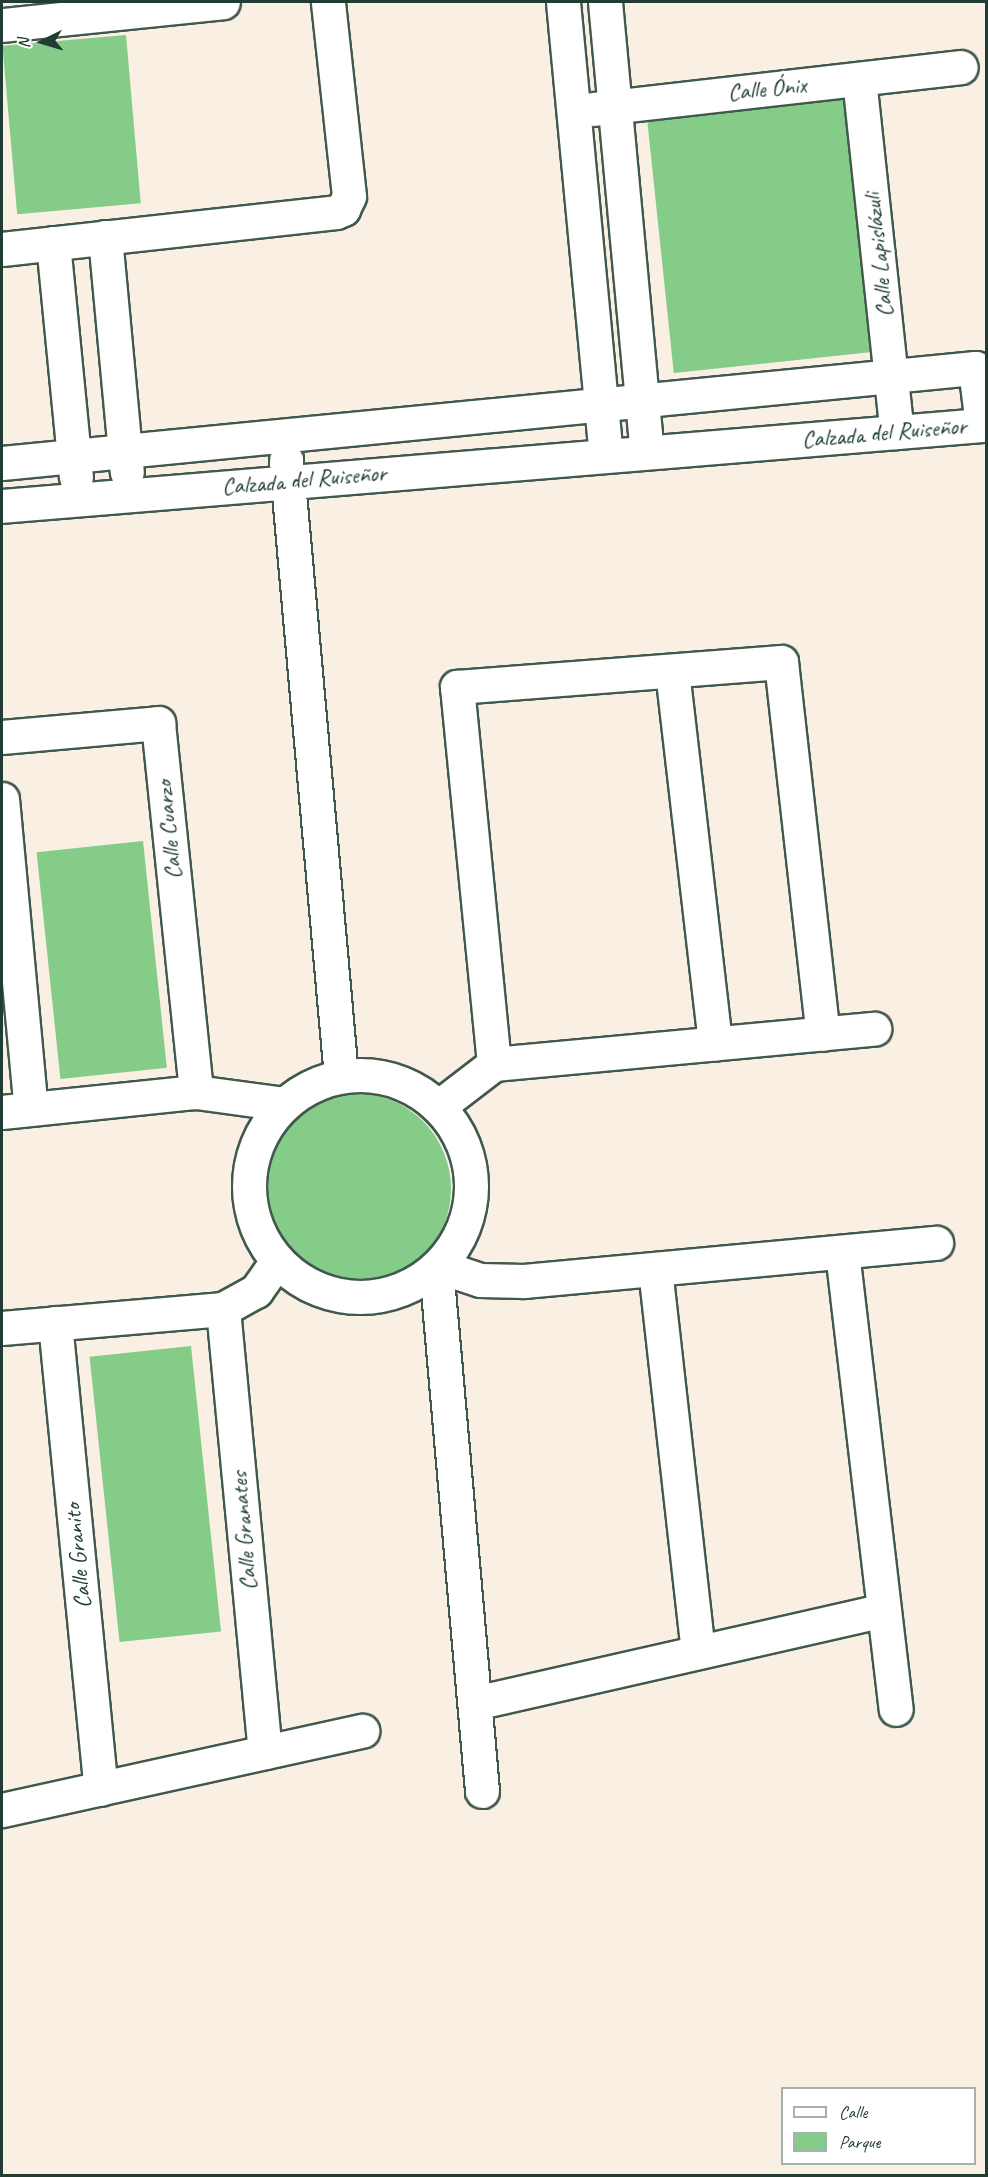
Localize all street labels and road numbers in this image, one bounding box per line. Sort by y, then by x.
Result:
street label: Calle Ónix [726,71,808,107]
street label: Calle Lapislázuli [858,191,900,319]
street label: Calzada del Ruiseñor [801,411,967,455]
street label: Calzada del Ruiseñor [221,458,387,502]
street label: Calle Cuarzo [150,780,188,880]
street label: Calle Granates [224,1471,264,1591]
street label: Calle Granito [58,1502,98,1610]

